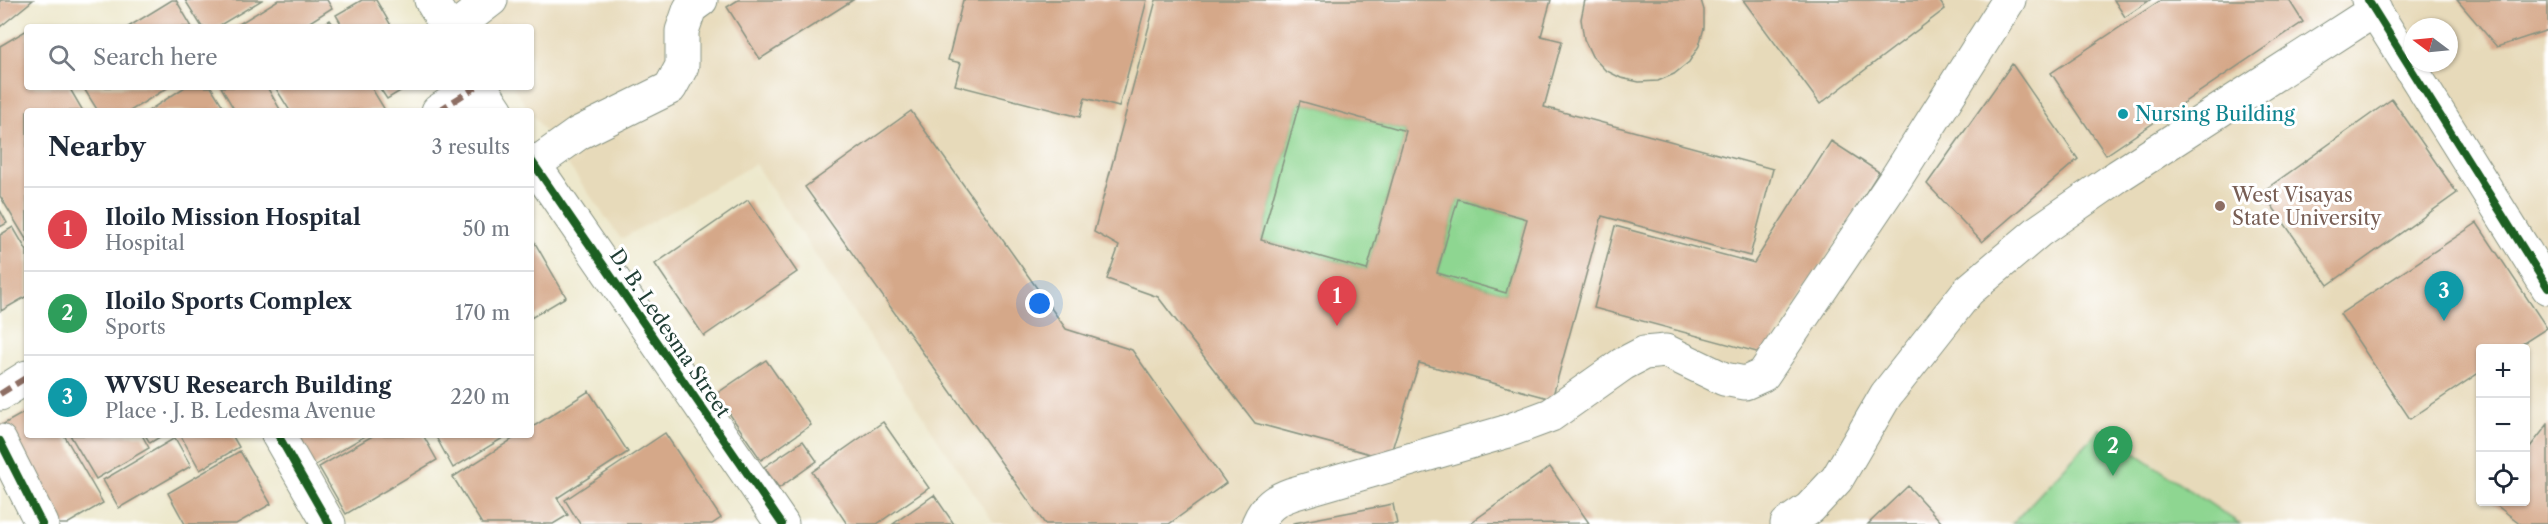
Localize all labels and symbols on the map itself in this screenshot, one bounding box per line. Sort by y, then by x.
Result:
north arrow [2404,18,2458,72]
place label: Nursing Building [2135,102,2295,126]
marker: Nursing Building [2116,107,2130,121]
place label: West Visayas State University [2231,183,2382,230]
marker: West Visayas State University [2213,199,2227,213]
street label: D. B. Ledesma Street [605,244,735,422]
pin: 3 [2424,272,2464,321]
pin: 1 [1318,276,1356,326]
your location [1025,289,1054,318]
pin: 2 [2094,426,2132,476]

